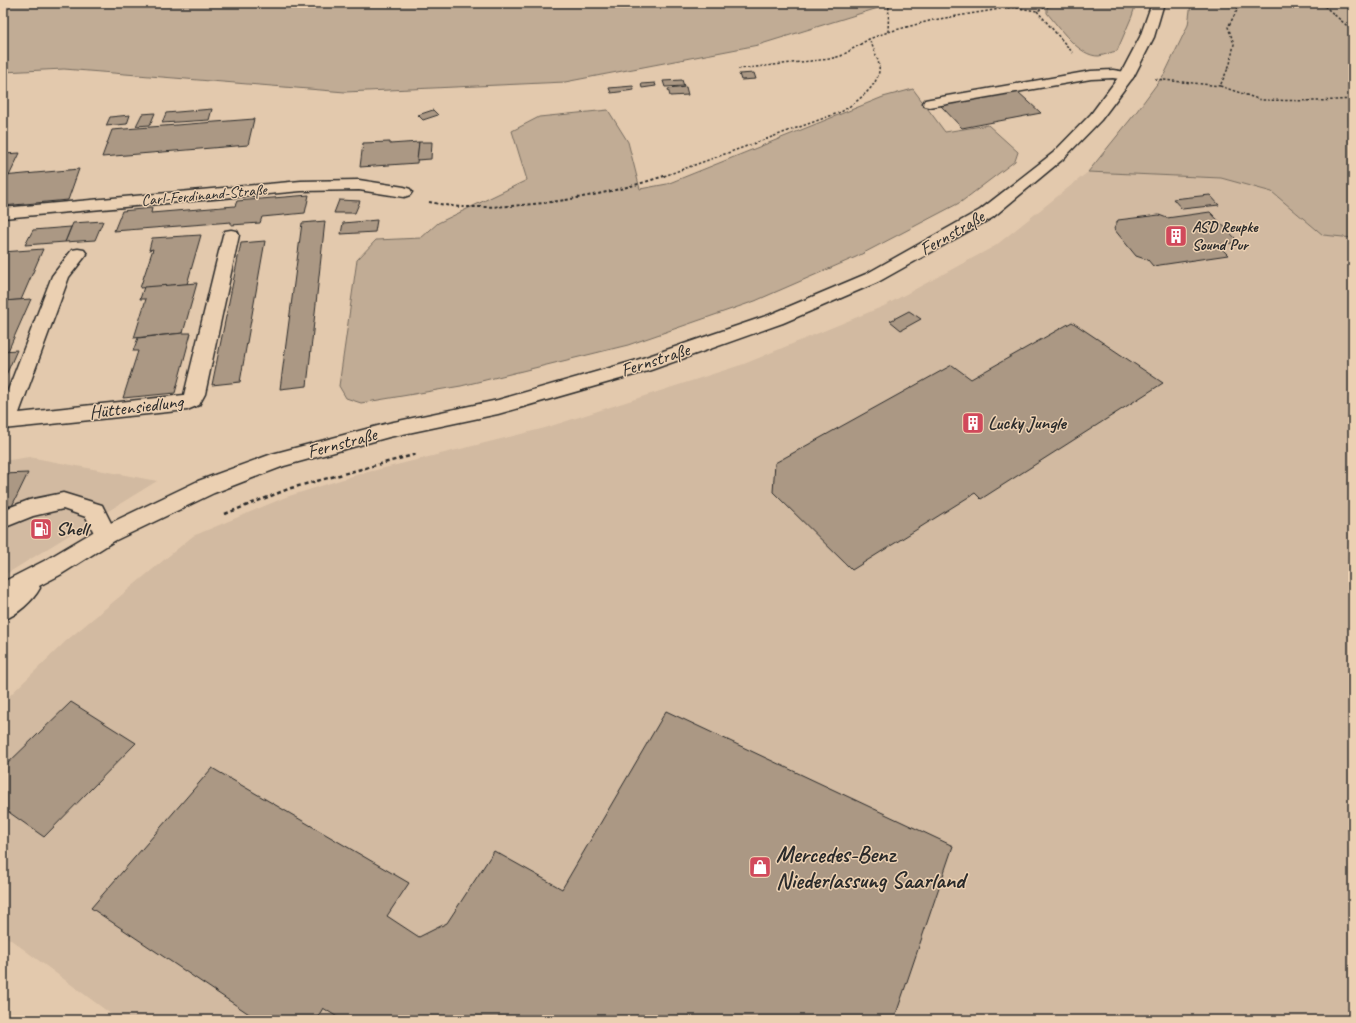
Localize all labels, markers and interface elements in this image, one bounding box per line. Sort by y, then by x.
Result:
street label: Carl-Ferdinand-Straße [141,179,269,210]
street label: Fernstraße [915,204,990,261]
place label: ASD Reupke Sound Pur [1192,217,1259,255]
building icon: ASD Reupke Sound Pur [1163,223,1189,249]
street label: Fernstraße [618,337,694,382]
street label: Hüttensiedlung [88,389,185,425]
building icon: Lucky Jungle [960,410,986,436]
place label: Lucky Jungle [988,411,1067,435]
street label: Fernstraße [305,422,381,464]
fuel station icon: Shell [28,516,54,542]
place label: Shell [56,517,92,541]
place label: Mercedes-Benz Niederlassung Saarland [776,840,968,895]
shop icon: Mercedes-Benz Niederlassung Saarland [747,854,773,880]

